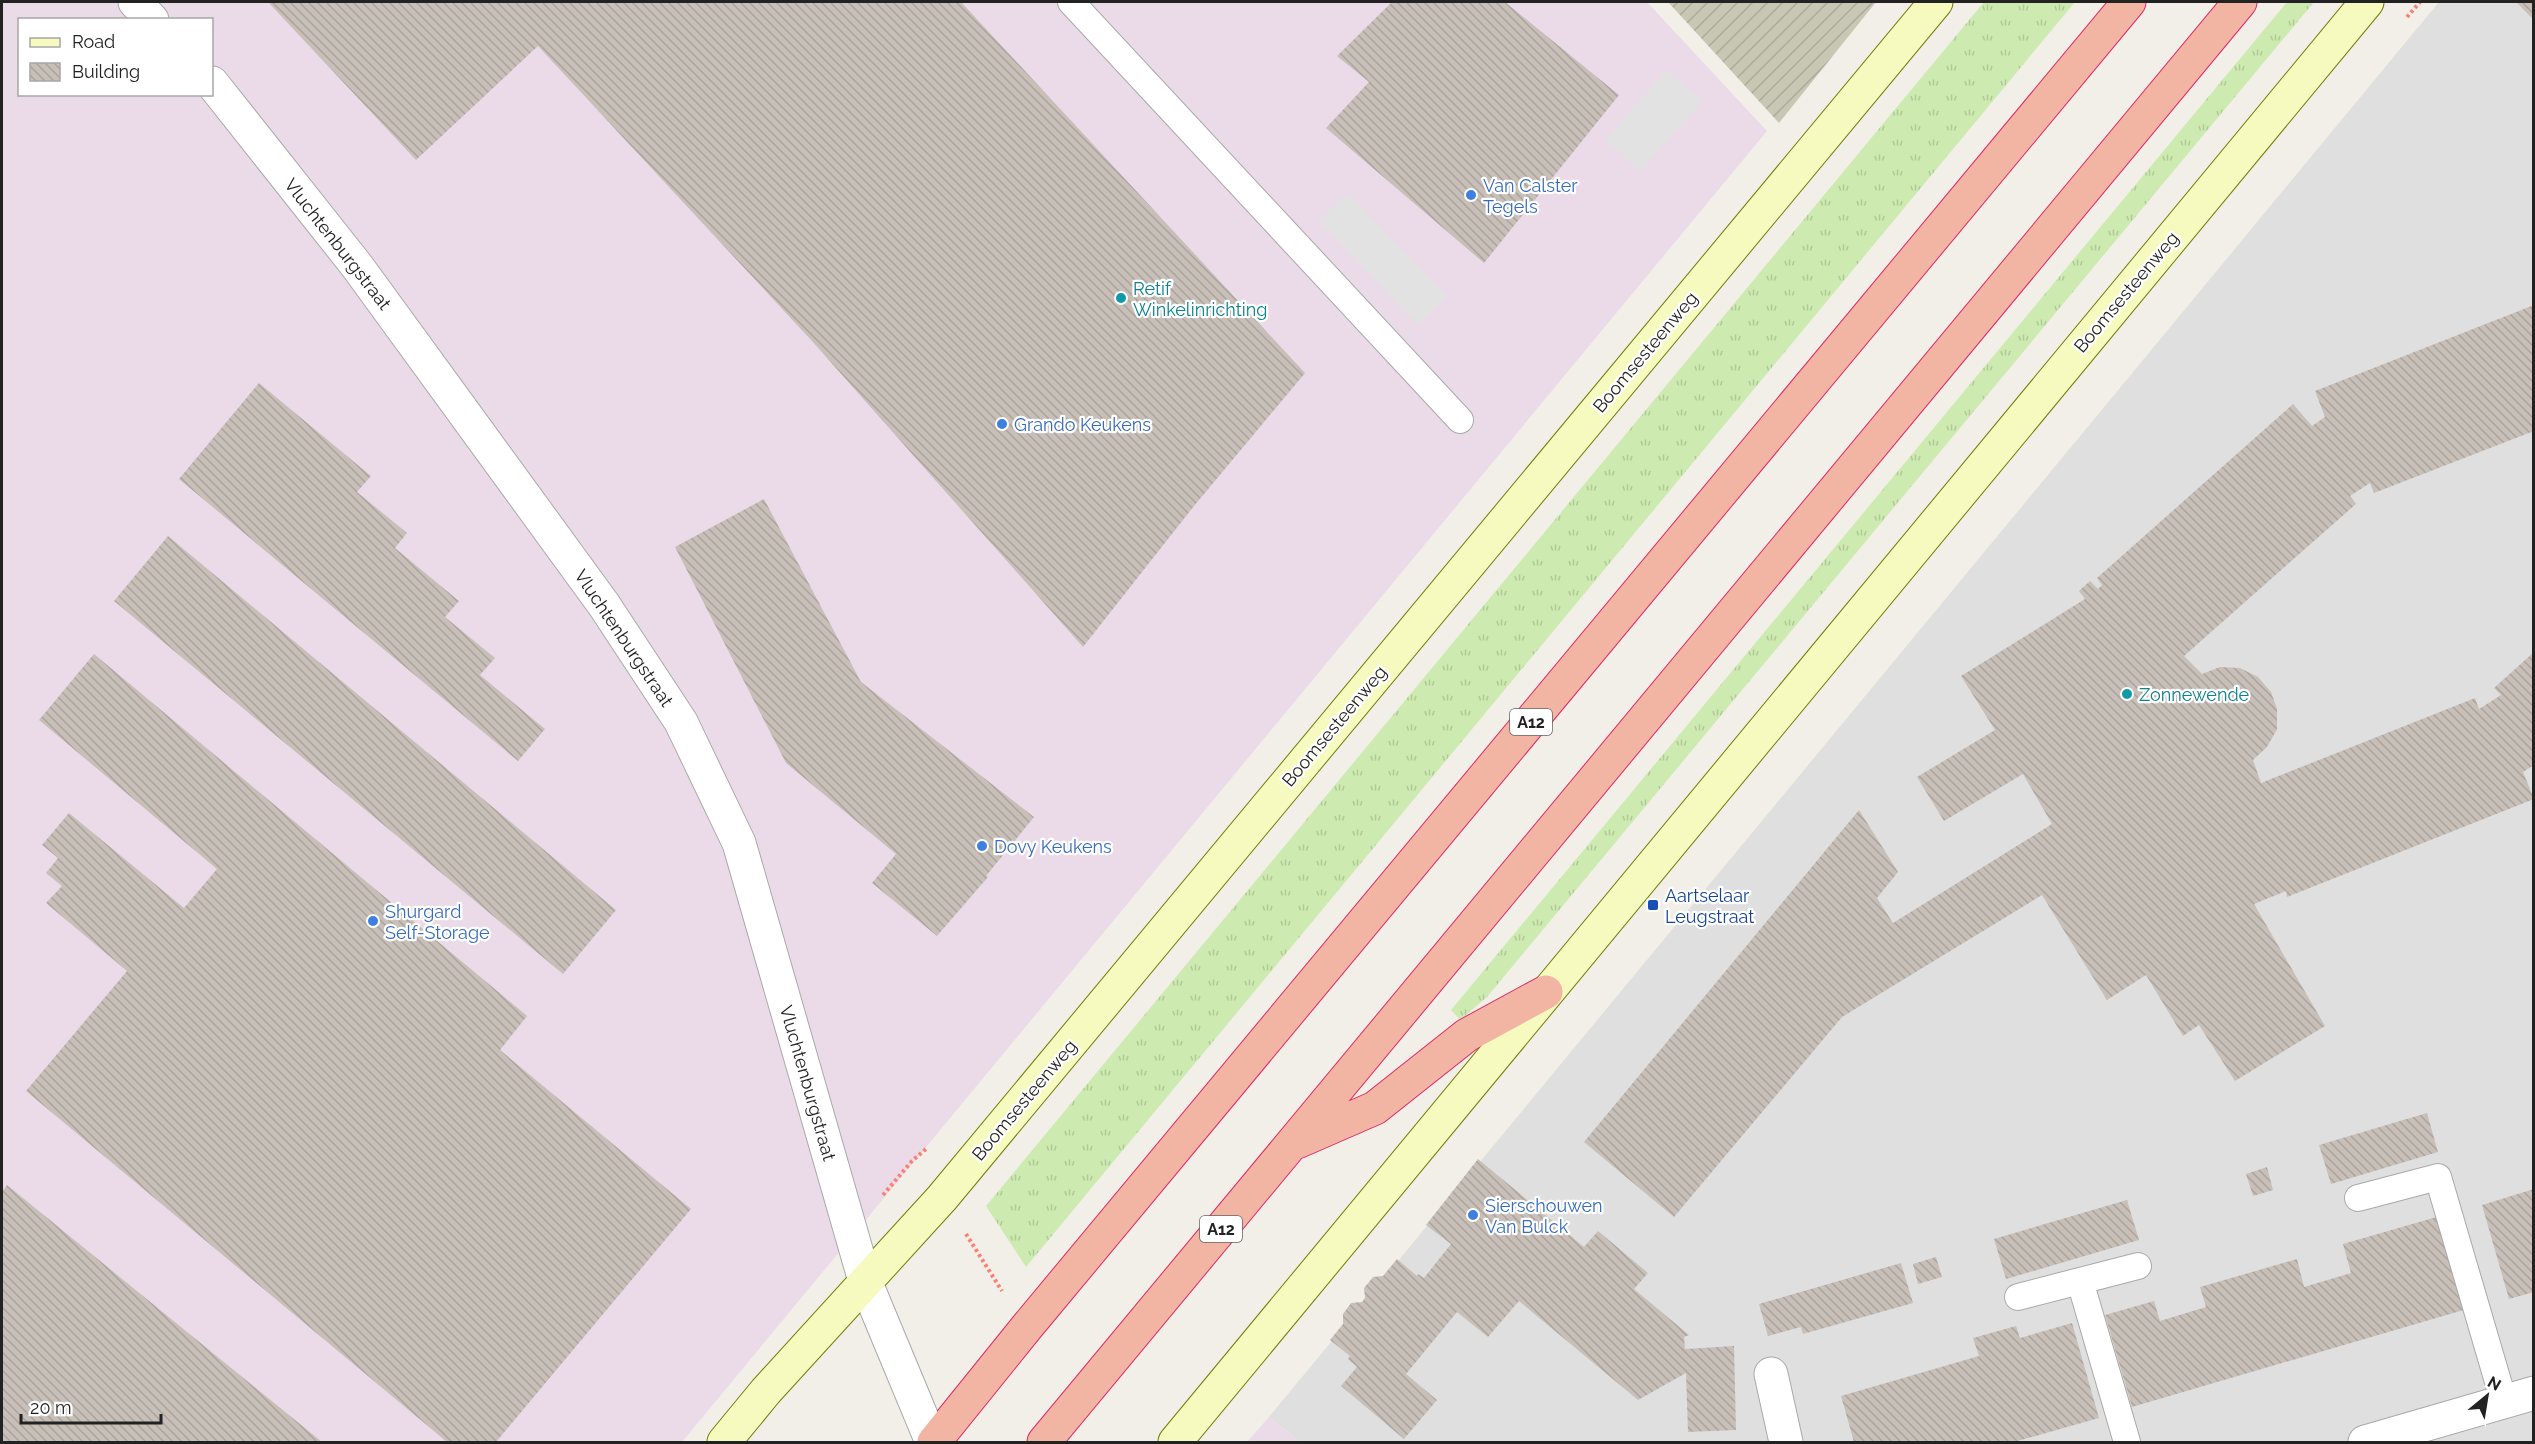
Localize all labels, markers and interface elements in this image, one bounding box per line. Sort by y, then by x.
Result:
legend [18,18,213,96]
text: Road [72,31,115,52]
text: Building [72,61,140,82]
street label: Vluchtenburgstraat [280,174,396,314]
place label: Van Calster Tegels [1483,175,1578,217]
marker: Van Calster Tegels [1464,188,1478,202]
street label: Boomsesteenweg [2069,227,2183,357]
place label: Retif Winkelinrichting [1133,278,1267,320]
street label: Boomsesteenweg [1588,287,1702,417]
marker: Retif Winkelinrichting [1114,291,1128,305]
place label: Grando Keukens [1014,414,1151,435]
marker: Grando Keukens [995,417,1009,431]
street label: Vluchtenburgstraat [570,566,678,710]
street label: Boomsesteenweg [1277,661,1391,791]
place label: Zonnewende [2139,684,2250,705]
marker: Zonnewende [2120,687,2134,701]
road number: A12 [1510,709,1552,735]
place label: Dovy Keukens [994,836,1112,857]
marker: Dovy Keukens [975,839,989,853]
place label: Aartselaar Leugstraat [1665,885,1754,927]
marker: Aartselaar Leugstraat [1646,898,1660,912]
place label: Shurgard Self-Storage [385,901,490,943]
marker: Shurgard Self-Storage [366,914,380,928]
street label: Vluchtenburgstraat [776,1003,840,1163]
street label: Boomsesteenweg [967,1035,1081,1165]
place label: Sierschouwen Van Bulck [1485,1195,1603,1237]
marker: Sierschouwen Van Bulck [1466,1208,1480,1222]
road number: A12 [1200,1216,1242,1242]
north arrow [2457,1366,2517,1426]
text: N [2484,1372,2504,1395]
scale bar [21,1387,160,1425]
text: 20 m [30,1397,72,1418]

